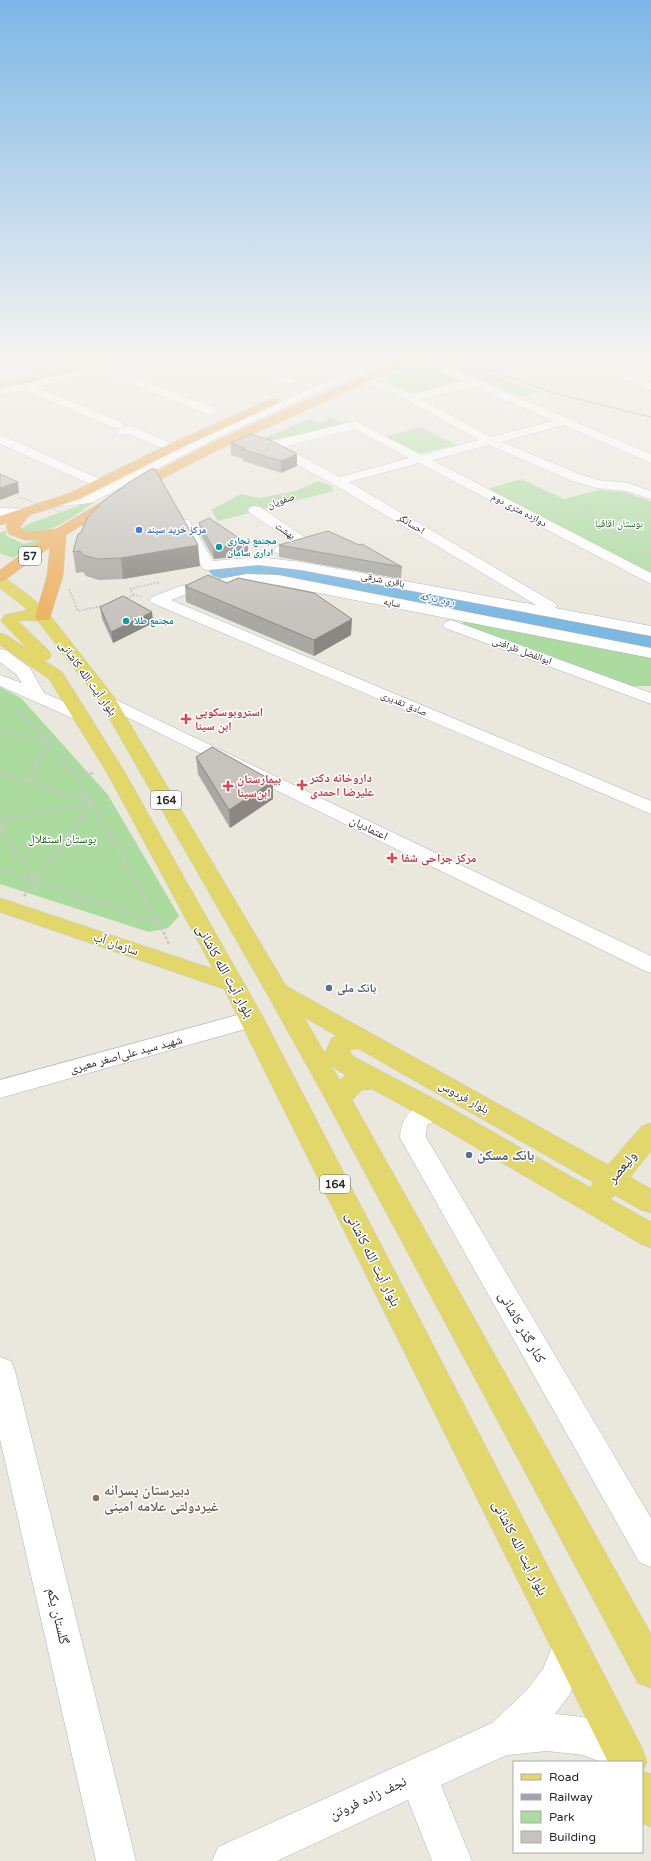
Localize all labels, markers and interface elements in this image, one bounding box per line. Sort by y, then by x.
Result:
street label: دوازده متری دوم [489,490,549,530]
street label: صفویان [266,491,296,511]
street label: احسانگر [395,511,427,537]
park label: بوستان اقاقیا [595,518,643,530]
street label: بهشت [273,520,297,542]
place label: مرکز خرید سپند [147,524,207,536]
marker: مرکز خرید سپند [134,525,144,535]
place label: مجتمع تجاری اداری سامان [227,535,277,559]
marker: مجتمع تجاری اداری سامان [214,542,224,552]
road number: 57 [19,547,41,565]
street label: باقری شرقی [360,570,406,590]
water label: رود درکه [419,589,455,609]
street label: سایه [382,595,402,611]
place label: مجتمع طلا [134,615,174,628]
marker: مجتمع طلا [121,616,131,626]
street label: ابوالفضل ظرافتی [491,635,553,667]
street label: بلوار آیت الله کاشانی [56,638,120,719]
street label: صادق تقدیری [379,689,429,719]
place label: استروبوسکوپی ابن سینا [195,705,263,734]
marker: استروبوسکوپی ابن سینا [180,713,192,725]
place label: داروخانه دکتر علیرضا احمدی [309,771,374,800]
place label: بیمارستان ابن‌سینا [237,772,281,801]
marker: بیمارستان ابن‌سینا [222,780,234,792]
marker: داروخانه دکتر علیرضا احمدی [297,780,307,790]
road number: 164 [151,791,181,809]
street label: اعتمادیان [348,813,390,843]
park label: بوستان استقلال [28,832,96,846]
place label: مرکز جراحی شفا [401,851,477,866]
marker: مرکز جراحی شفا [386,852,398,864]
street label: بلوار آیت الله کاشانی [192,921,258,1021]
street label: سازمان آب [92,930,140,959]
place label: بانک ملی [337,981,376,996]
marker: بانک ملی [324,983,334,993]
street label: شهید سید علی‌اصغر معیری [68,1032,184,1076]
street label: بلوار فردوس [436,1078,491,1117]
place label: بانک مسکن [477,1147,535,1164]
street label: ولیعصر [603,1147,640,1187]
marker: بانک مسکن [464,1150,474,1160]
road number: 164 [320,1175,350,1193]
street label: بلوار آیت الله کاشانی [342,1208,404,1310]
street label: کنار گذر کاشانی [495,1288,549,1366]
place label: دبیرستان پسرانه غیردولتی علامه امینی [104,1482,218,1515]
marker: دبیرستان پسرانه غیردولتی علامه امینی [91,1493,101,1503]
street label: بلوار آیت الله کاشانی [489,1497,551,1599]
street label: گلستان یکم [42,1586,73,1646]
legend [513,1761,643,1853]
text: Road [549,1770,579,1784]
street label: نجف زاده فروتن [327,1773,409,1823]
text: Railway [549,1790,593,1804]
text: Park [549,1810,575,1824]
text: Building [549,1830,596,1844]

